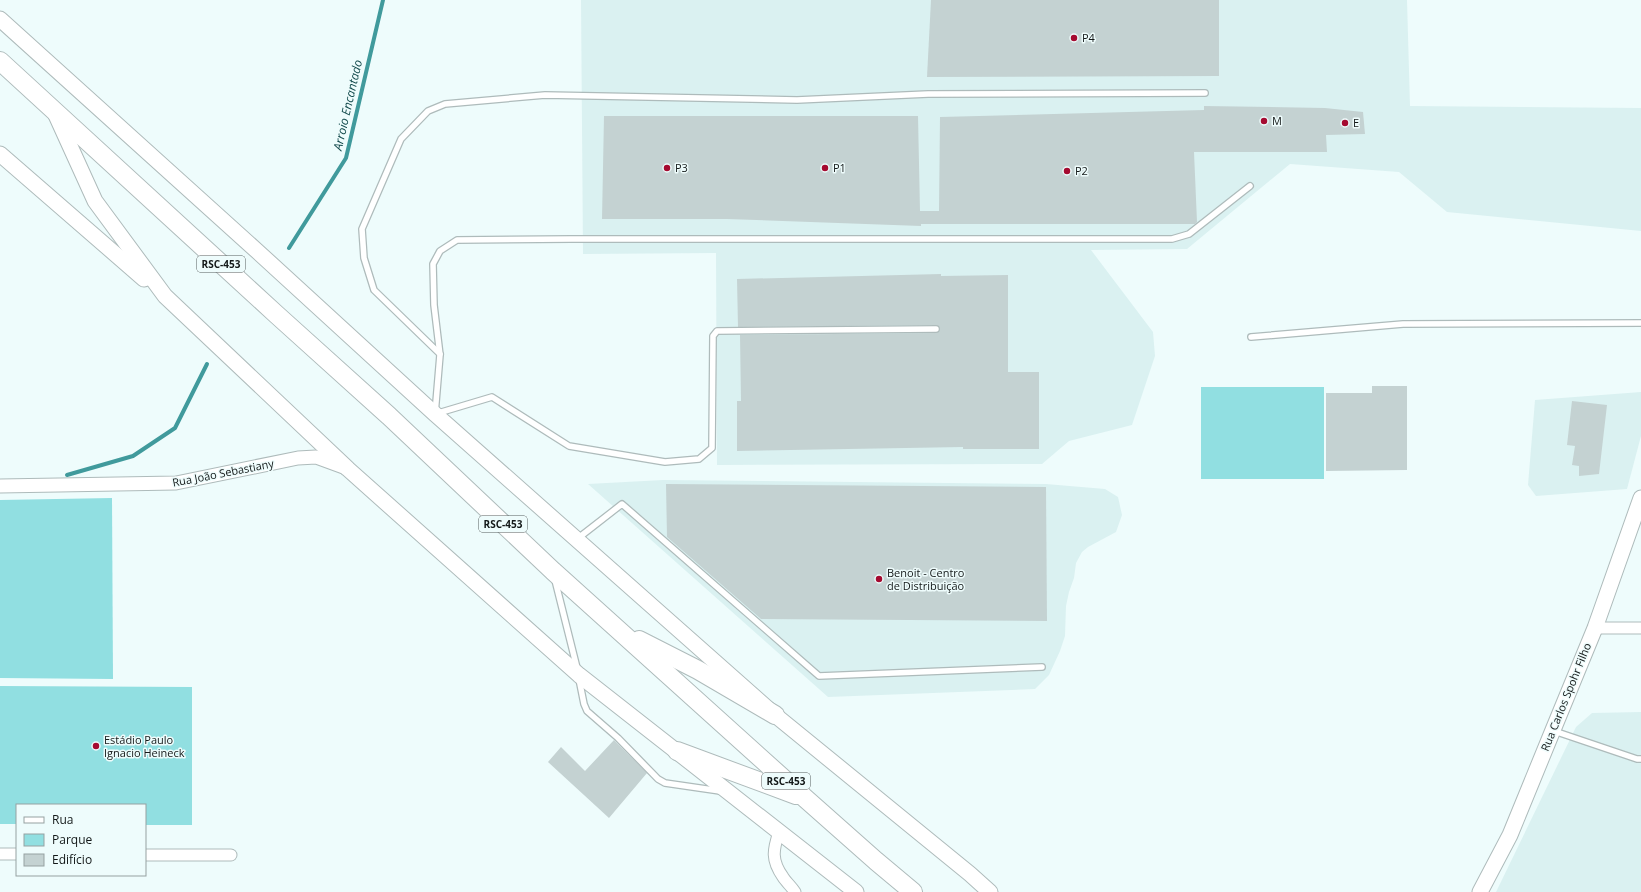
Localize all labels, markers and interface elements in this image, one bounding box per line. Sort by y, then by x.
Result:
place label: P4 [1082,30,1096,45]
marker: P4 [1069,33,1079,43]
water label: Arroio Encantado [329,58,366,153]
place label: M [1272,113,1282,128]
place label: E [1353,115,1359,130]
marker: M [1259,116,1269,126]
marker: E [1340,118,1350,128]
place label: P3 [675,160,688,175]
place label: P1 [833,160,846,175]
marker: P3 [662,163,672,173]
marker: P1 [820,163,830,173]
place label: P2 [1075,163,1088,178]
marker: P2 [1062,166,1072,176]
road number: RSC-453 [197,256,245,272]
street label: Rua João Sebastiany [171,455,275,490]
road number: RSC-453 [479,516,527,532]
place label: Benoit - Centro de Distribuição [887,565,965,593]
marker: Benoit - Centro de Distribuição [874,574,884,584]
street label: Rua Carlos Spohr Filho [1537,640,1594,753]
place label: Estádio Paulo Ignacio Heineck [104,732,185,760]
marker: Estádio Paulo Ignacio Heineck [91,741,101,751]
road number: RSC-453 [762,773,810,789]
legend [16,804,146,876]
text: Rua [52,811,73,828]
text: Parque [52,831,92,848]
text: Edifício [52,851,92,868]

